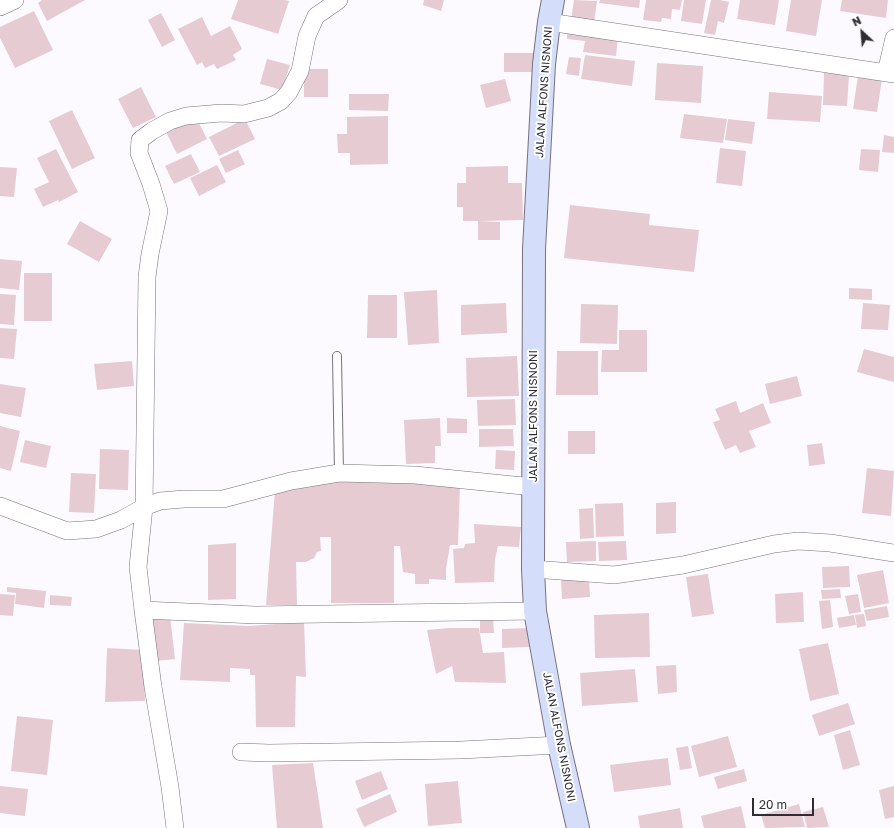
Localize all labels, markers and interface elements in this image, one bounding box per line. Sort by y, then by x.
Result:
north arrow [842,12,882,52]
text: N [850,13,863,28]
street label: JALAN ALFONS NISNONI [533,26,555,158]
street label: JALAN ALFONS NISNONI [527,350,541,482]
street label: JALAN ALFONS NISNONI [540,671,578,803]
scale bar [754,790,816,816]
text: 20 m [759,797,787,812]

